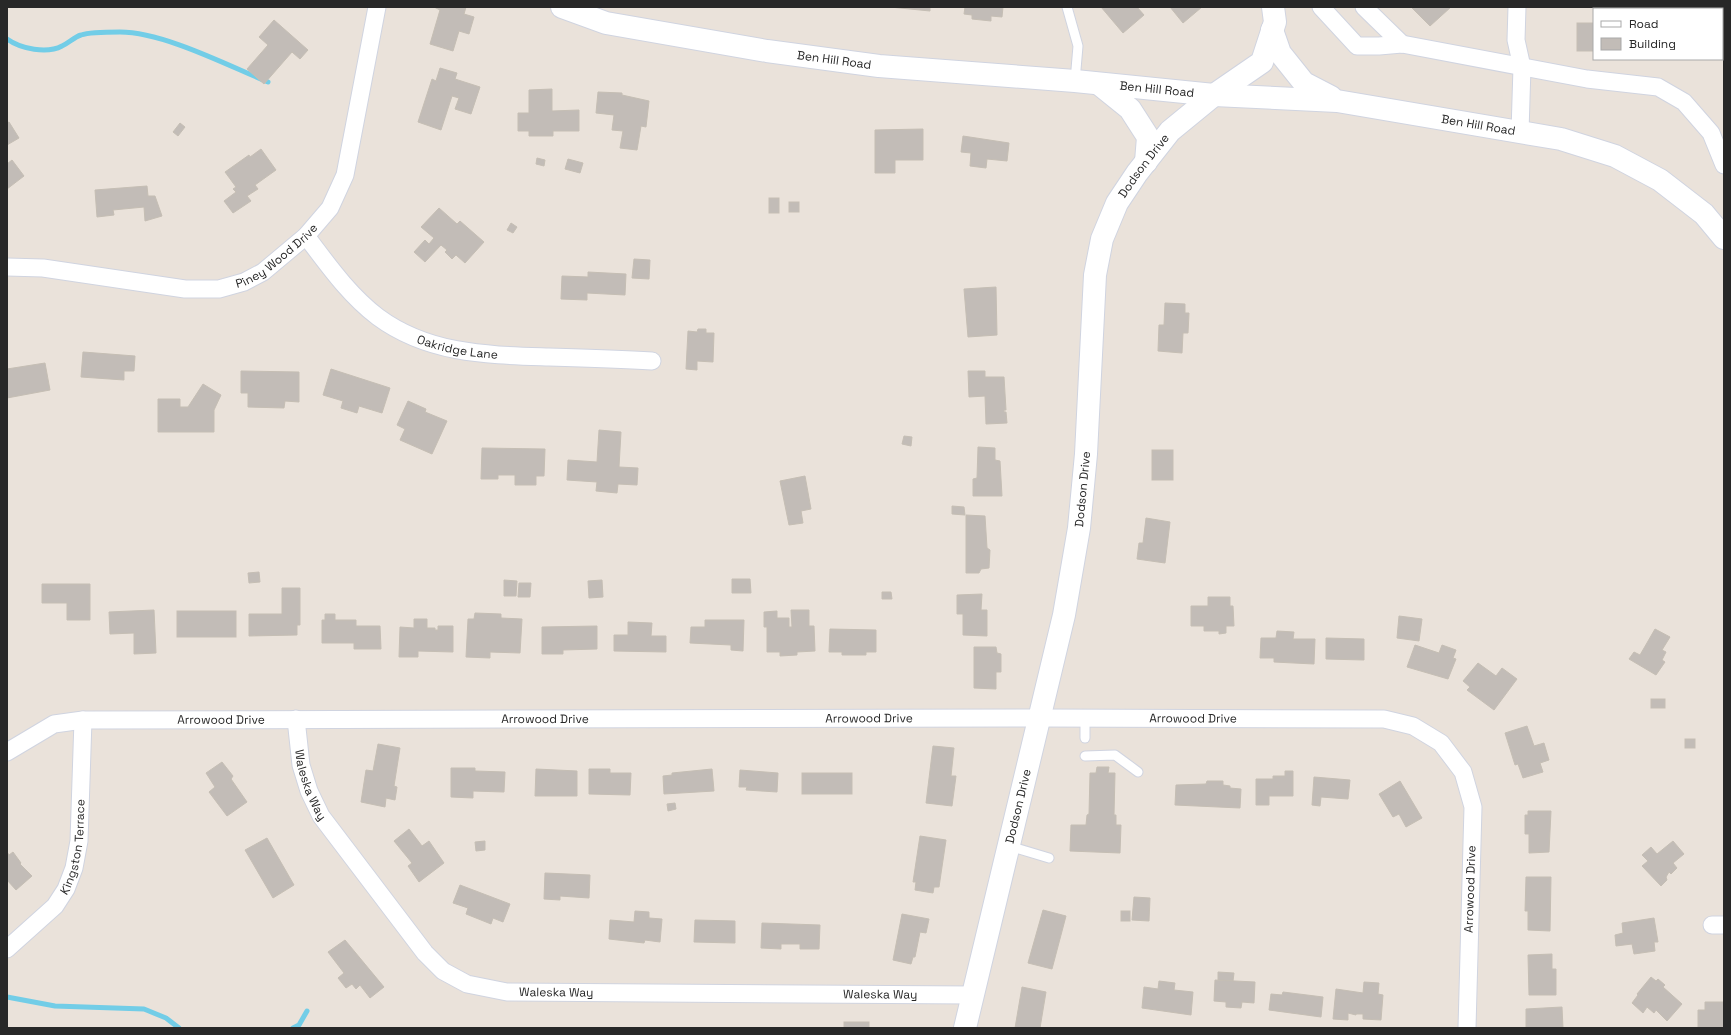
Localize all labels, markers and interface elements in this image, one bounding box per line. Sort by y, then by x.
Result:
legend [1593,8,1723,60]
text: Road [1629,16,1658,32]
text: Building [1629,36,1676,52]
street label: Ben Hill Road [796,47,872,73]
street label: Ben Hill Road [1119,78,1195,101]
street label: Ben Hill Road [1440,111,1517,139]
street label: Dodson Drive [1115,130,1173,201]
street label: Piney Wood Drive [234,220,321,292]
street label: Oakridge Lane [415,331,499,363]
street label: Dodson Drive [1071,451,1094,528]
street label: Arrowood Drive [825,710,913,726]
street label: Arrowood Drive [1149,710,1237,727]
street label: Arrowood Drive [501,711,589,727]
street label: Arrowood Drive [177,712,265,728]
street label: Waleska Way [291,749,330,824]
street label: Dodson Drive [1001,767,1035,845]
street label: Kingston Terrace [56,799,88,898]
street label: Arrowood Drive [1460,845,1480,933]
street label: Waleska Way [519,984,594,1001]
street label: Waleska Way [843,986,918,1003]

